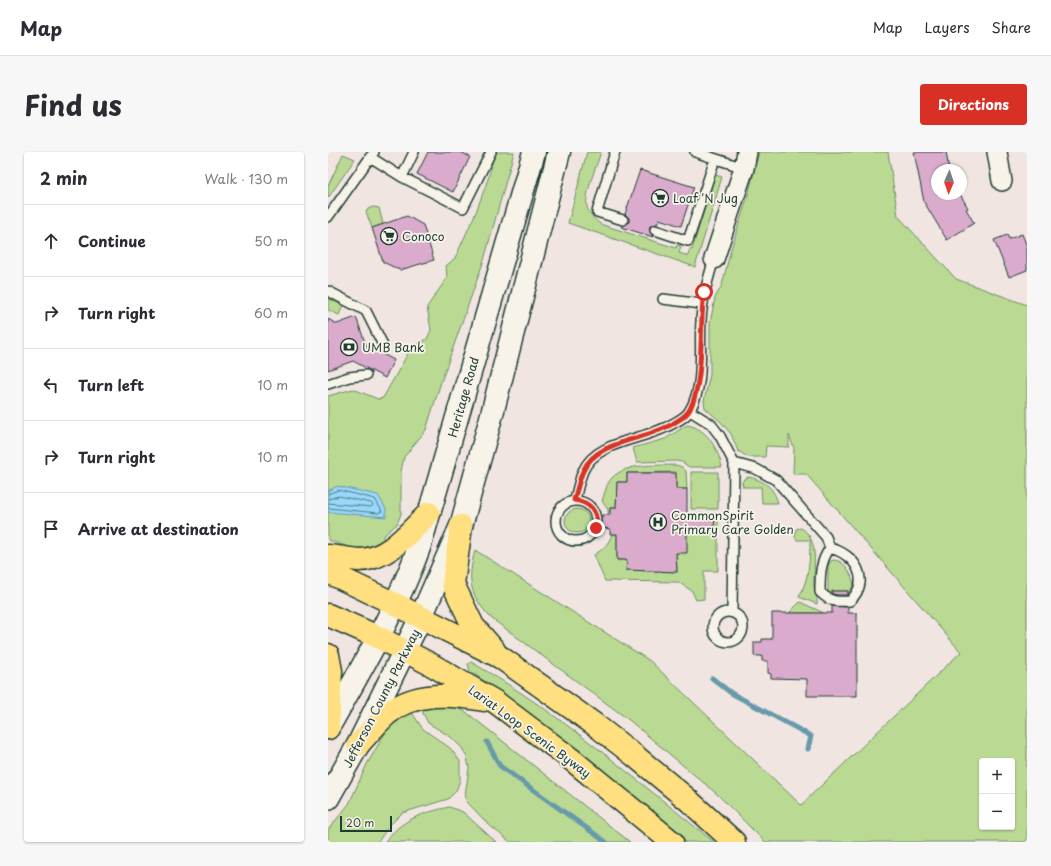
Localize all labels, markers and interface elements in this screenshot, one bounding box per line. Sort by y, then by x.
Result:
text: Map [20,14,62,42]
text: Map [873,17,903,38]
text: Layers [925,17,970,38]
text: Share [992,17,1031,38]
text: Find us [24,83,122,126]
button: Directions [920,84,1027,125]
north arrow [931,164,967,200]
text: 2 min [40,165,87,191]
text: Walk · 130 m [205,169,288,188]
supermarket icon: Loaf 'N Jug [650,188,670,208]
place label: Loaf 'N Jug [673,189,738,207]
supermarket icon: Conoco [379,226,399,246]
place label: Conoco [402,227,445,245]
text: Continue [78,229,146,252]
icon: ahead [40,230,62,252]
text: 50 m [254,231,288,250]
route start [695,283,713,301]
text: Turn right [78,301,155,324]
icon: right [40,302,62,324]
text: 60 m [254,303,288,322]
bank icon: UMB Bank [339,337,359,357]
place label: UMB Bank [362,338,424,356]
street label: Heritage Road [443,355,483,439]
text: Turn left [78,373,144,396]
icon: left [40,374,62,396]
text: 10 m [258,375,288,394]
text: Turn right [78,445,155,468]
icon: right [40,446,62,468]
text: 10 m [258,447,288,466]
place label: CommonSpirit Primary Care Golden [671,506,794,538]
hospital icon: CommonSpirit Primary Care Golden [648,512,668,532]
text: Arrive at destination [78,517,239,540]
icon: arrive [40,518,62,540]
route end [587,519,605,537]
street label: Jefferson County Parkway [338,626,424,770]
street label: Lariat Loop Scenic Byway [465,680,595,782]
map controls [979,758,1015,830]
button: + [979,758,1015,794]
button: − [979,794,1015,830]
scale bar [340,814,392,833]
text: 20 m [346,814,374,831]

